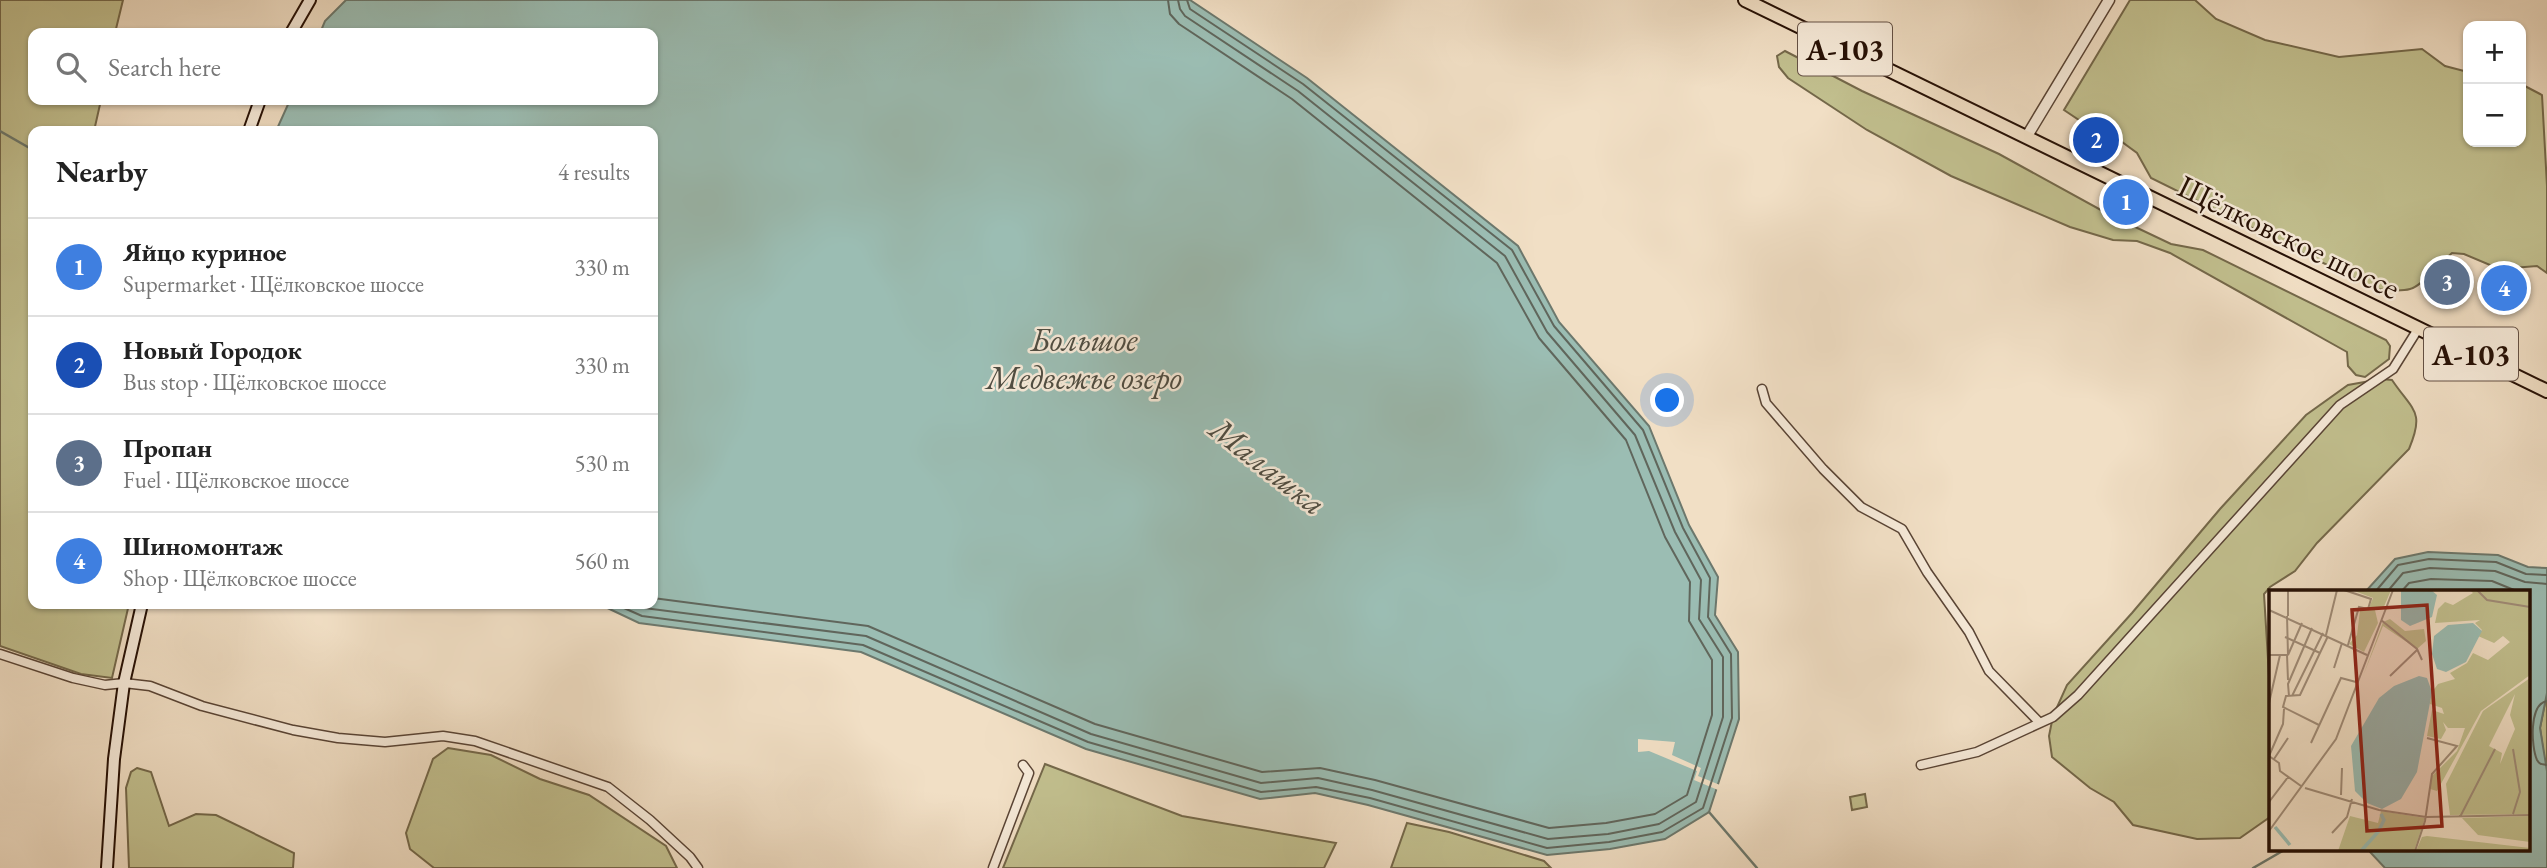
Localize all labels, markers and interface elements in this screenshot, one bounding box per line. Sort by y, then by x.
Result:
map controls [2463,21,2526,147]
button: + [2463,21,2526,84]
road number: А-103 [1798,22,1892,76]
search box [28,28,658,105]
icon: search [52,48,90,86]
text: Search here [108,50,221,84]
button: − [2463,84,2526,147]
pin: 2 [2073,114,2119,166]
text: Nearby [56,152,148,191]
text: 4 results [558,157,630,187]
street label: Щёлковское шоссе [2171,165,2407,309]
pin: 1 [2103,176,2149,228]
text: Яйцо куриное [123,235,287,269]
text: 1 [73,252,85,282]
text: 330 m [574,252,630,282]
pin: 3 [2424,256,2470,308]
pin: 4 [2481,262,2527,314]
text: Supermarket · Щёлковское шоссе [123,269,424,299]
water label: Большое Медвежье озеро [984,318,1182,399]
road number: А-103 [2424,328,2518,380]
text: Новый Городок [123,333,302,367]
text: 2 [73,350,85,380]
text: 330 m [574,350,630,380]
text: Bus stop · Щёлковское шоссе [123,367,387,397]
your location [1650,383,1684,417]
water label: Малашка [1200,406,1335,525]
text: Пропан [123,431,212,465]
text: 3 [73,448,85,478]
text: 530 m [574,448,630,478]
text: Fuel · Щёлковское шоссе [123,465,349,495]
text: Шиномонтаж [123,529,283,563]
text: 4 [73,546,85,576]
text: 560 m [574,546,630,576]
text: Shop · Щёлковское шоссе [123,563,357,593]
inset map [2269,590,2530,850]

